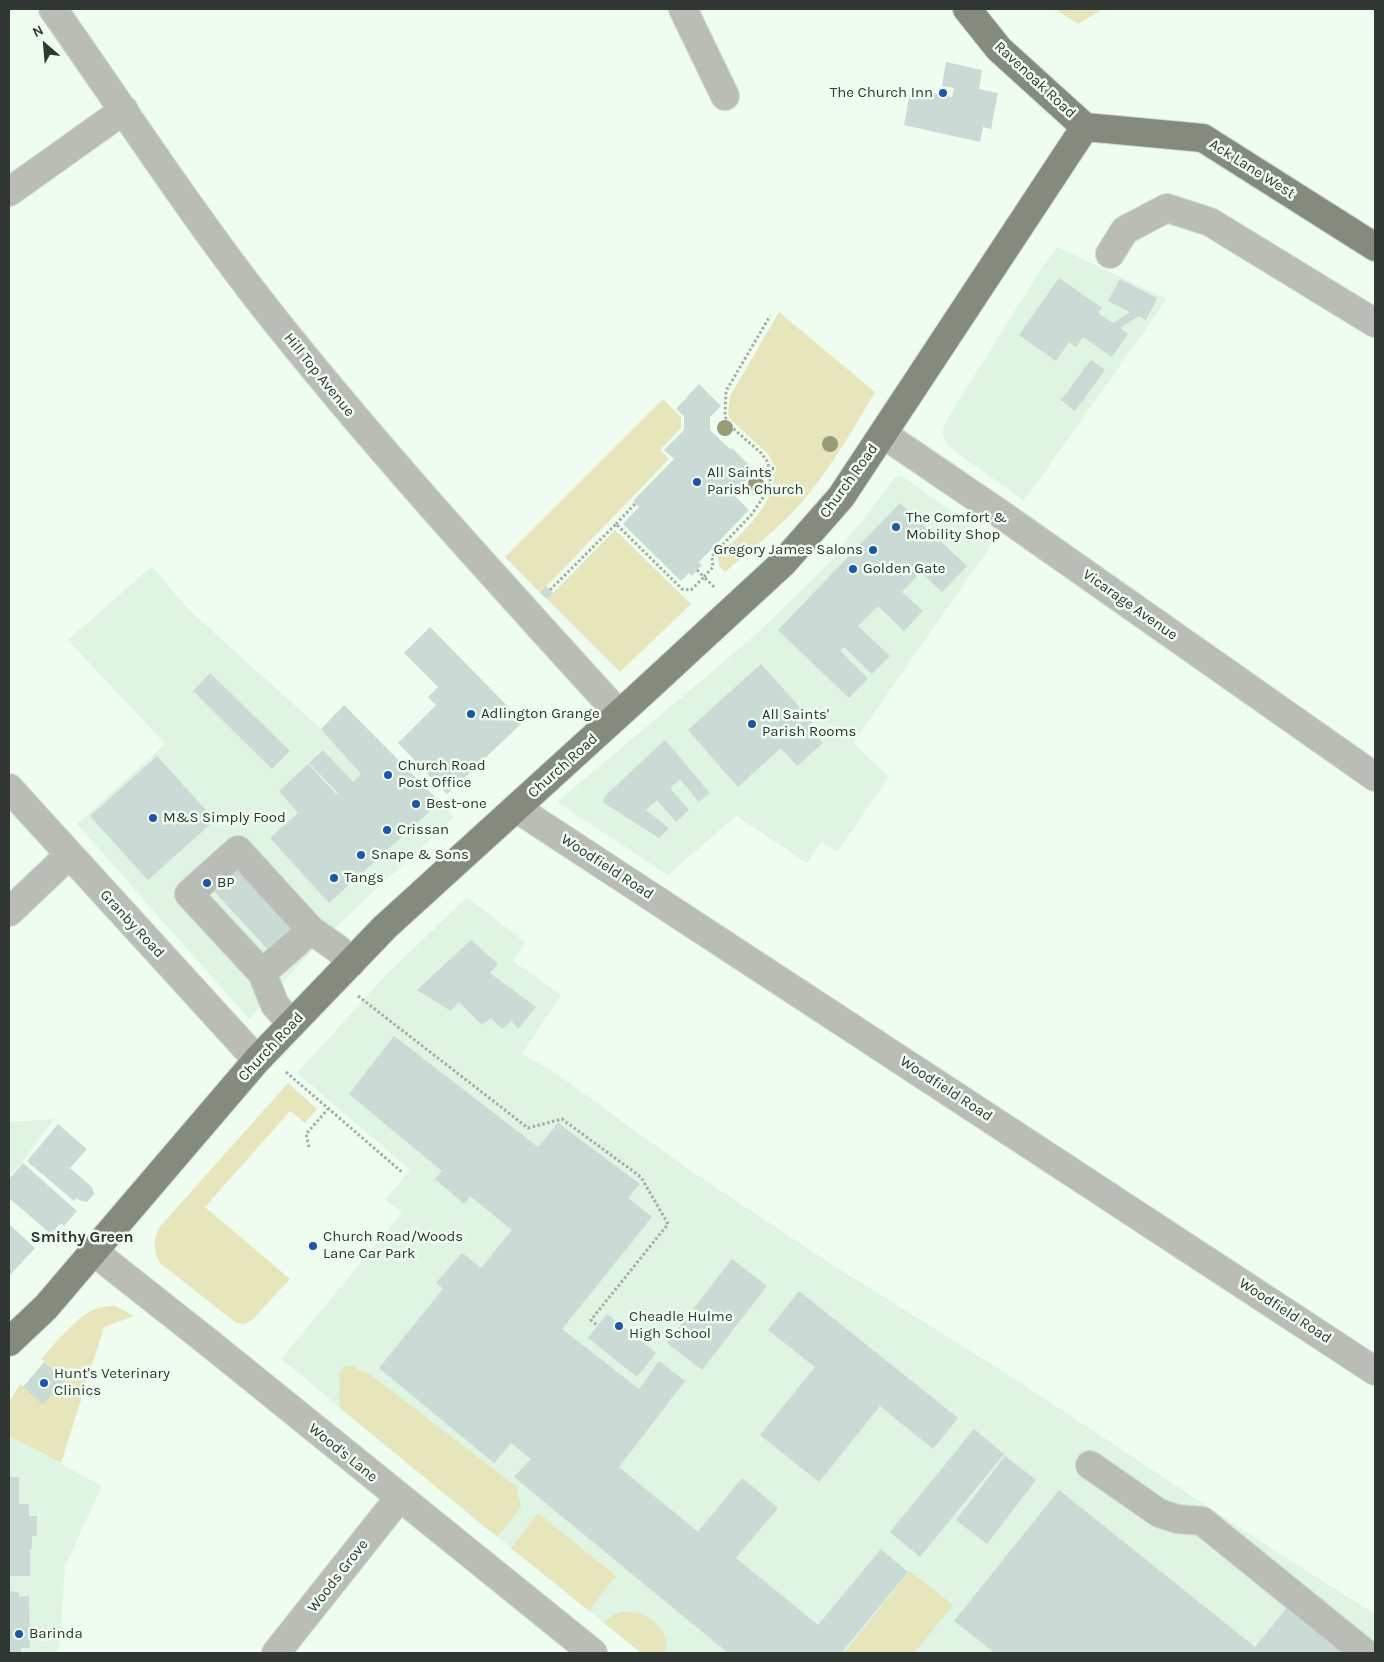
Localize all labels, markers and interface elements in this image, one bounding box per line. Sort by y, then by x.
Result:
north arrow [20,20,70,70]
text: N [30,21,46,41]
street label: Ravenoak Road [991,38,1079,122]
place label: The Church Inn [830,84,933,102]
marker: The Church Inn [937,87,949,99]
street label: Ack Lane West [1206,135,1298,203]
street label: Hill Top Avenue [280,329,358,421]
street label: Church Road [816,440,882,522]
place label: All Saints' Parish Church [707,464,803,499]
marker: All Saints' Parish Church [691,476,703,488]
place label: The Comfort & Mobility Shop [906,509,1007,544]
marker: The Comfort & Mobility Shop [890,521,902,533]
place label: Gregory James Salons [713,541,863,559]
marker: Gregory James Salons [867,544,879,556]
place label: Golden Gate [863,560,946,578]
marker: Golden Gate [847,563,859,575]
street label: Vicarage Avenue [1079,566,1181,644]
place label: Adlington Grange [481,705,600,723]
place label: All Saints' Parish Rooms [762,706,856,741]
marker: Adlington Grange [465,708,477,720]
marker: All Saints' Parish Rooms [746,718,758,730]
street label: Church Road [524,730,602,802]
place label: Church Road Post Office [398,757,486,792]
marker: Church Road Post Office [382,769,394,781]
place label: Best-one [426,795,487,813]
marker: Best-one [410,798,422,810]
place label: M&S Simply Food [163,809,286,827]
marker: M&S Simply Food [147,812,159,824]
place label: Crissan [397,821,449,839]
marker: Crissan [381,824,393,836]
street label: Woodfield Road [557,830,657,904]
place label: Snape & Sons [371,846,469,864]
marker: Snape & Sons [355,849,367,861]
place label: Tangs [344,869,384,887]
marker: Tangs [328,872,340,884]
place label: BP [217,874,235,892]
marker: BP [201,877,213,889]
street label: Granby Road [96,886,168,962]
street label: Church Road [235,1009,307,1085]
street label: Woodfield Road [896,1052,996,1126]
district label: Smithy Green [30,1227,134,1247]
place label: Church Road/Woods Lane Car Park [323,1228,463,1263]
marker: Church Road/Woods Lane Car Park [307,1240,319,1252]
street label: Woodfield Road [1235,1274,1335,1348]
place label: Cheadle Hulme High School [629,1308,733,1343]
marker: Cheadle Hulme High School [613,1320,625,1332]
place label: Hunt's Veterinary Clinics [54,1365,170,1400]
marker: Hunt's Veterinary Clinics [38,1377,50,1389]
street label: Wood's Lane [305,1420,381,1486]
street label: Woods Grove [304,1536,372,1616]
place label: Barinda [29,1625,83,1643]
marker: Barinda [13,1628,25,1640]

